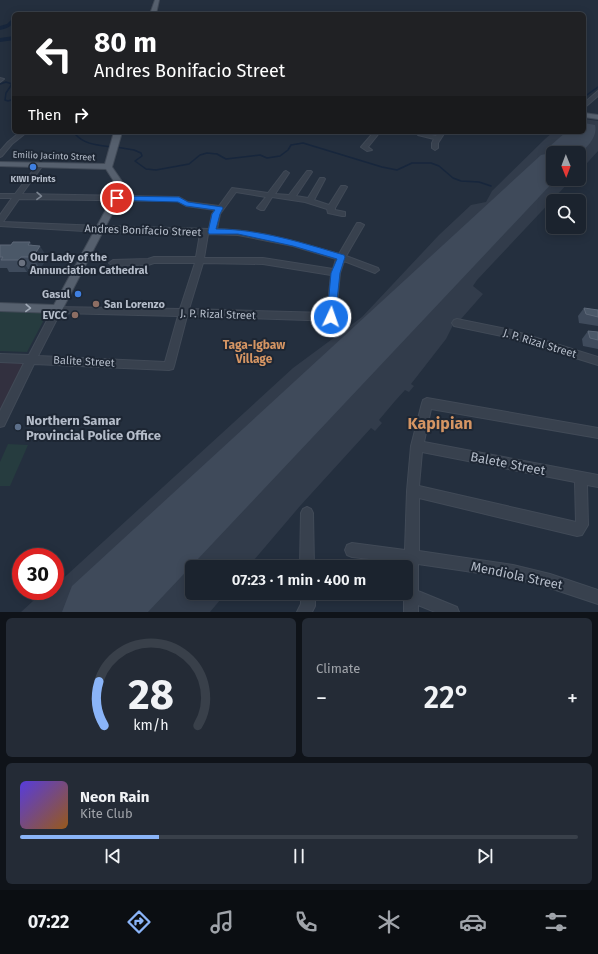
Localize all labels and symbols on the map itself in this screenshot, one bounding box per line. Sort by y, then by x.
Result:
north arrow [546,146,586,186]
street label: Emilio Jacinto Street [12,150,96,162]
marker: KIWI Prints [28,162,38,172]
place label: KIWI Prints [10,174,56,184]
pin [100,181,134,215]
one-way arrow [36,192,42,201]
street label: Andres Bonifacio Street [84,222,202,239]
place label: Our Lady of the Annunciation Cathedral [29,251,148,277]
marker: Our Lady of the Annunciation Cathedral [17,258,27,268]
place label: Gasul [42,288,71,301]
marker: Gasul [73,289,83,299]
position arrow [310,296,352,338]
place label: San Lorenzo [104,298,166,311]
marker: San Lorenzo [91,299,101,309]
one-way arrow [25,304,31,313]
street label: J. P. Rizal Street [180,307,256,322]
place label: EVCC [43,309,68,322]
marker: EVCC [70,310,80,320]
street label: J. P. Rizal Street [502,326,578,361]
district label: Taga-Igbaw Village [223,338,285,366]
street label: Balite Street [53,353,115,370]
place label: Northern Samar Provincial Police Office [26,413,161,443]
district label: Kapipian [408,414,472,433]
marker: Northern Samar Provincial Police Office [13,422,23,432]
street label: Balete Street [469,449,547,478]
speed limit sign: 30 [12,548,64,600]
street label: Mendiola Street [470,558,564,593]

